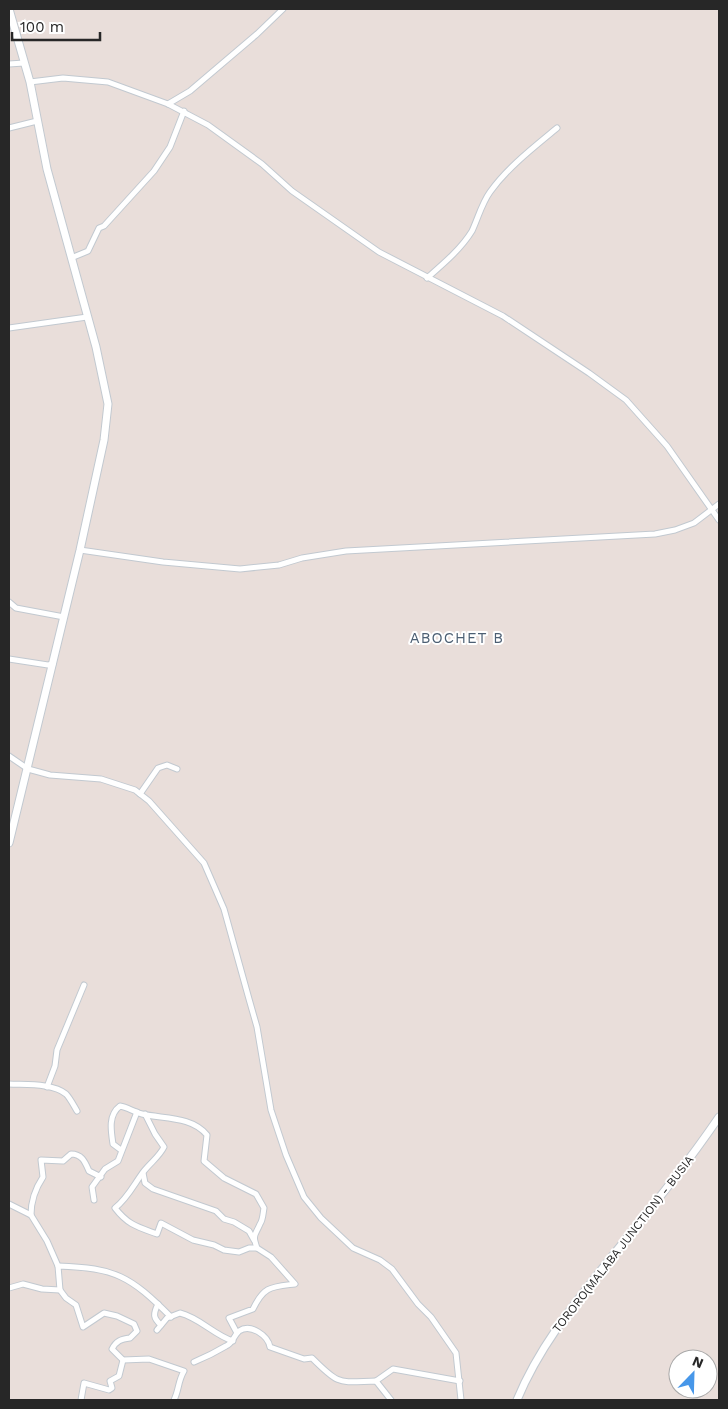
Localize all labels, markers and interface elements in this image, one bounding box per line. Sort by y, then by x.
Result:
scale bar [12,10,100,42]
text: 100 m [20,18,64,36]
district label: ABOCHET B [410,629,504,647]
street label: TORORO(MALABA JUNCTION) - BUSIA [550,1153,697,1335]
north arrow [668,1349,718,1399]
text: N [690,1353,706,1371]

